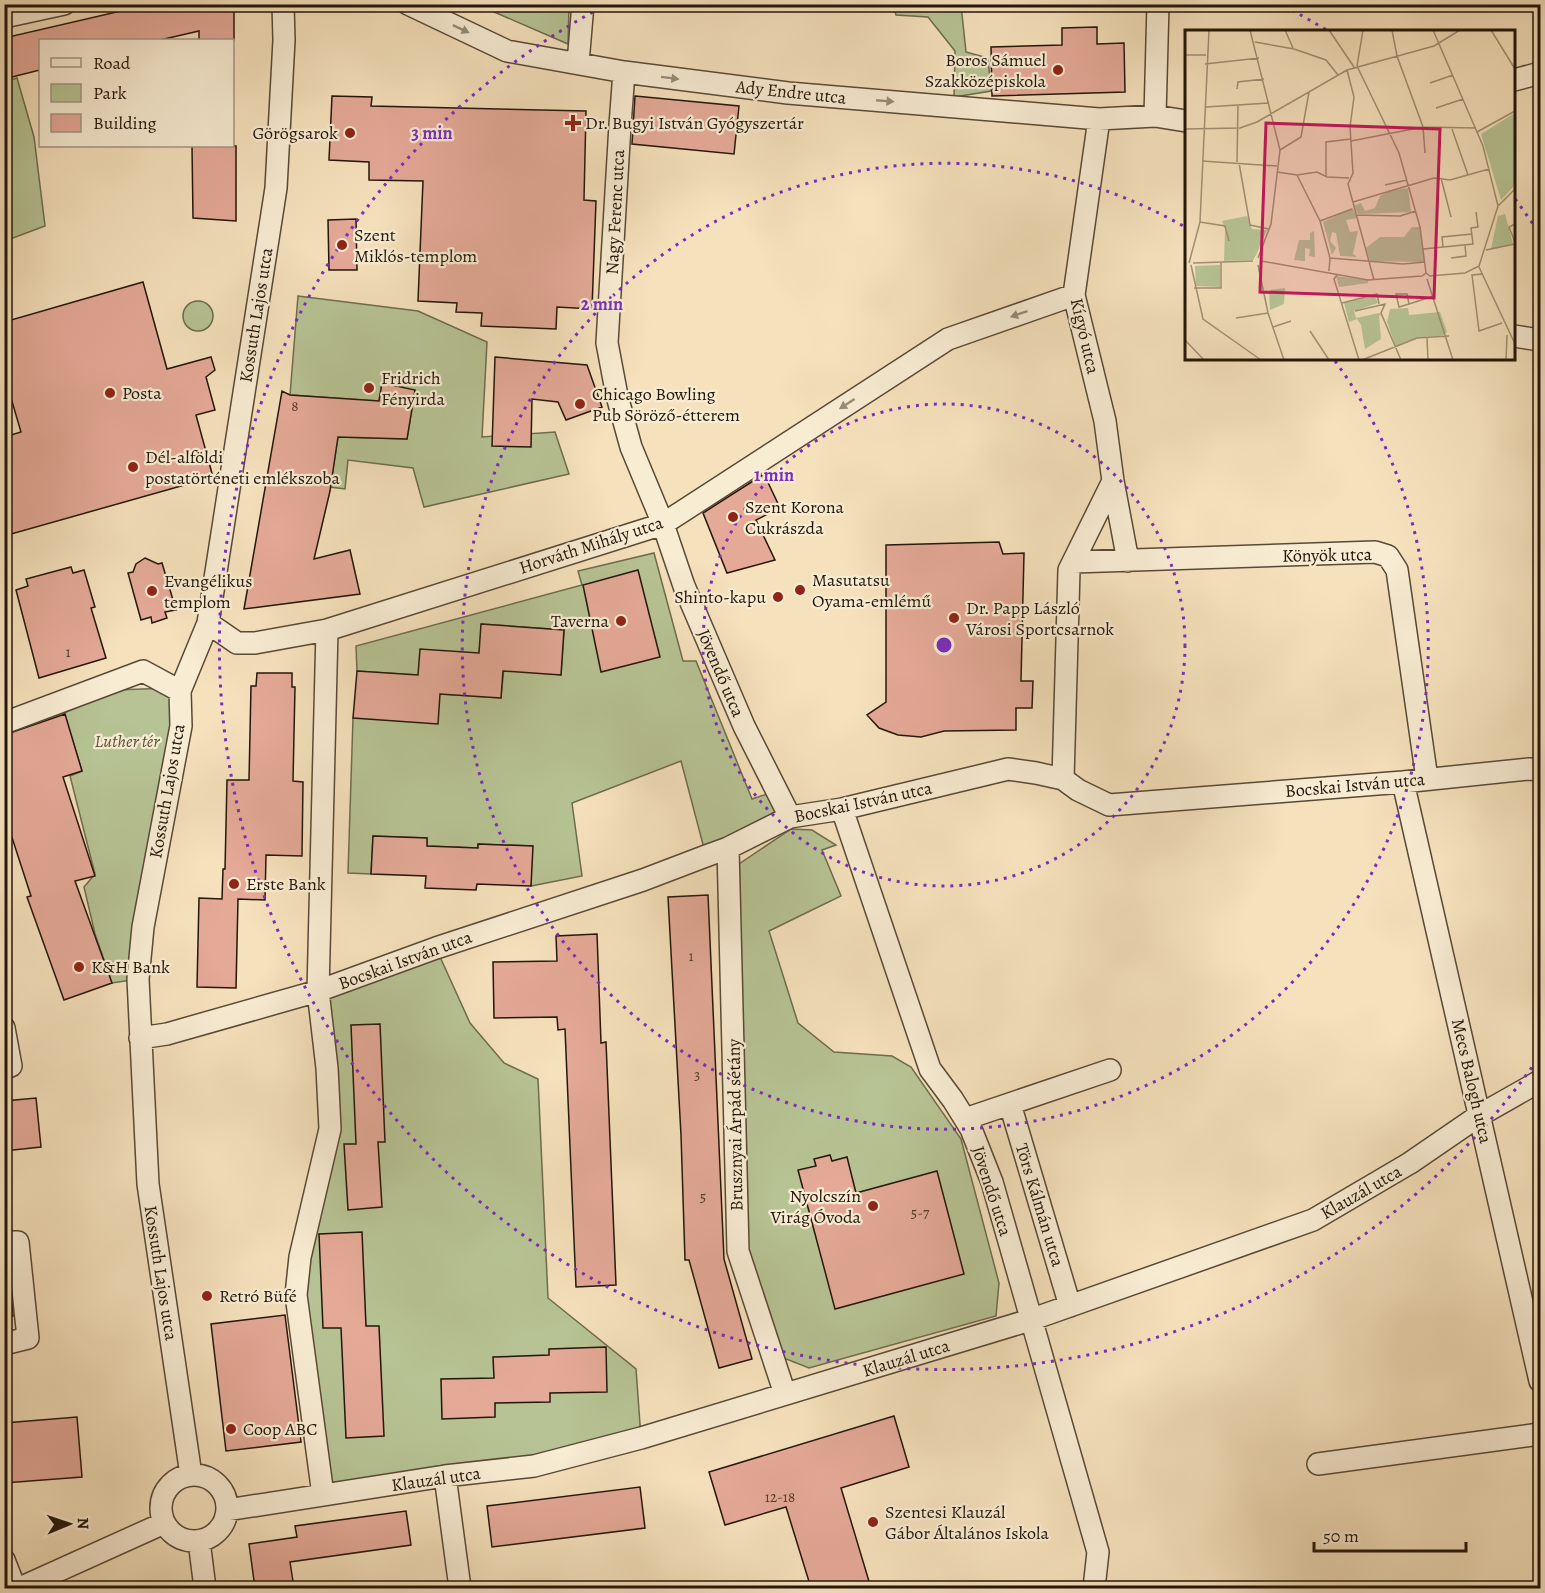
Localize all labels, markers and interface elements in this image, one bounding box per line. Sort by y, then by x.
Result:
one-way arrow [453,25,470,34]
inset map [1185,30,1515,360]
legend [39,39,234,147]
place label: Boros Sámuel Szakközépiskola [925,48,1047,93]
text: Road [93,51,131,75]
marker: Boros Sámuel Szakközépiskola [1051,63,1065,77]
one-way arrow [661,73,680,82]
street label: Ady Endre utca [734,74,848,110]
text: Park [93,81,127,105]
one-way arrow [875,96,894,106]
text: Building [93,111,157,135]
place label: Dr. Bugyi István Gyógyszertár [585,111,804,135]
marker: Dr. Bugyi István Gyógyszertár [566,116,580,130]
place label: Görögsarok [252,121,338,145]
text: 3 min [411,121,453,145]
marker: Görögsarok [343,126,357,140]
street label: Nagy Ferenc utca [600,148,630,275]
place label: Szent Miklós-templom [354,223,477,268]
marker: Szent Miklós-templom [335,238,349,252]
street label: Kossuth Lajos utca [233,245,279,384]
text: 2 min [581,292,623,316]
street label: Kígyó utca [1065,296,1106,377]
one-way arrow [1009,310,1027,320]
place label: Fridrich Fényirda [381,366,445,411]
place label: Posta [122,381,162,405]
marker: Fridrich Fényirda [362,381,376,395]
place label: Chicago Bowling Pub Söröző-étterem [592,382,740,427]
marker: Posta [103,386,117,400]
house number: 8 [291,396,299,416]
marker: Chicago Bowling Pub Söröző-étterem [573,397,587,411]
one-way arrow [839,399,855,410]
place label: Dél-alföldi postatörténeti emlékszoba [145,445,340,490]
marker: Dél-alföldi postatörténeti emlékszoba [126,460,140,474]
text: 1 min [754,463,794,487]
place label: Szent Korona Cukrászda [745,495,845,540]
street label: Horváth Mihály utca [516,510,667,580]
marker: Szent Korona Cukrászda [726,510,740,524]
street label: Könyök utca [1282,542,1373,568]
place label: Masutatsu Oyama-emlémű [812,568,931,613]
place label: Evangélikus templom [164,569,253,614]
marker: Masutatsu Oyama-emlémű [793,583,807,597]
marker: Evangélikus templom [145,584,159,598]
place label: Shinto-kapu [674,585,766,609]
marker: Shinto-kapu [771,590,785,604]
place label: Dr. Papp László Városi Sportcsarnok [965,596,1114,641]
place label: Taverna [551,609,610,633]
marker: Dr. Papp László Városi Sportcsarnok [947,611,961,625]
marker: Taverna [614,614,628,628]
street label: Jövendő utca [692,625,750,721]
centre of rings [934,635,954,655]
house number: 1 [65,642,71,662]
street label: Kossuth Lajos utca [143,721,191,860]
park label: Luther tér [95,729,160,753]
street label: Bocskai István utca [1284,767,1427,803]
street label: Bocskai István utca [792,776,935,828]
place label: Erste Bank [246,872,326,896]
marker: Erste Bank [227,877,241,891]
street label: Bocskai István utca [335,925,476,995]
house number: 1 [688,946,694,966]
place label: K&H Bank [91,955,170,979]
marker: K&H Bank [72,960,86,974]
street label: Mecs Balogh utca [1446,1016,1498,1146]
street label: Brusznyai Árpád sétány [721,1038,749,1211]
house number: 3 [694,1065,700,1085]
street label: Törs Kálmán utca [1010,1140,1070,1270]
street label: Jövendő utca [966,1143,1018,1240]
street label: Klauzál utca [1316,1159,1406,1225]
place label: Nyolcszín Virág Óvoda [770,1184,862,1229]
house number: 5 [700,1187,706,1207]
marker: Nyolcszín Virág Óvoda [866,1199,880,1213]
house number: 5-7 [911,1203,930,1223]
street label: Kossuth Lajos utca [138,1204,184,1343]
place label: Retró Büfé [219,1284,297,1308]
marker: Retró Büfé [200,1289,214,1303]
street label: Klauzál utca [859,1333,953,1383]
place label: Coop ABC [243,1417,317,1441]
marker: Coop ABC [224,1422,238,1436]
street label: Klauzál utca [390,1461,483,1497]
house number: 12-18 [765,1487,795,1507]
north arrow [39,1494,99,1554]
place label: Szentesi Klauzál Gábor Általános Iskola [885,1500,1049,1545]
marker: Szentesi Klauzál Gábor Általános Iskola [866,1515,880,1529]
scale bar [1314,1515,1466,1553]
text: N [72,1517,94,1530]
text: 50 m [1323,1524,1359,1548]

